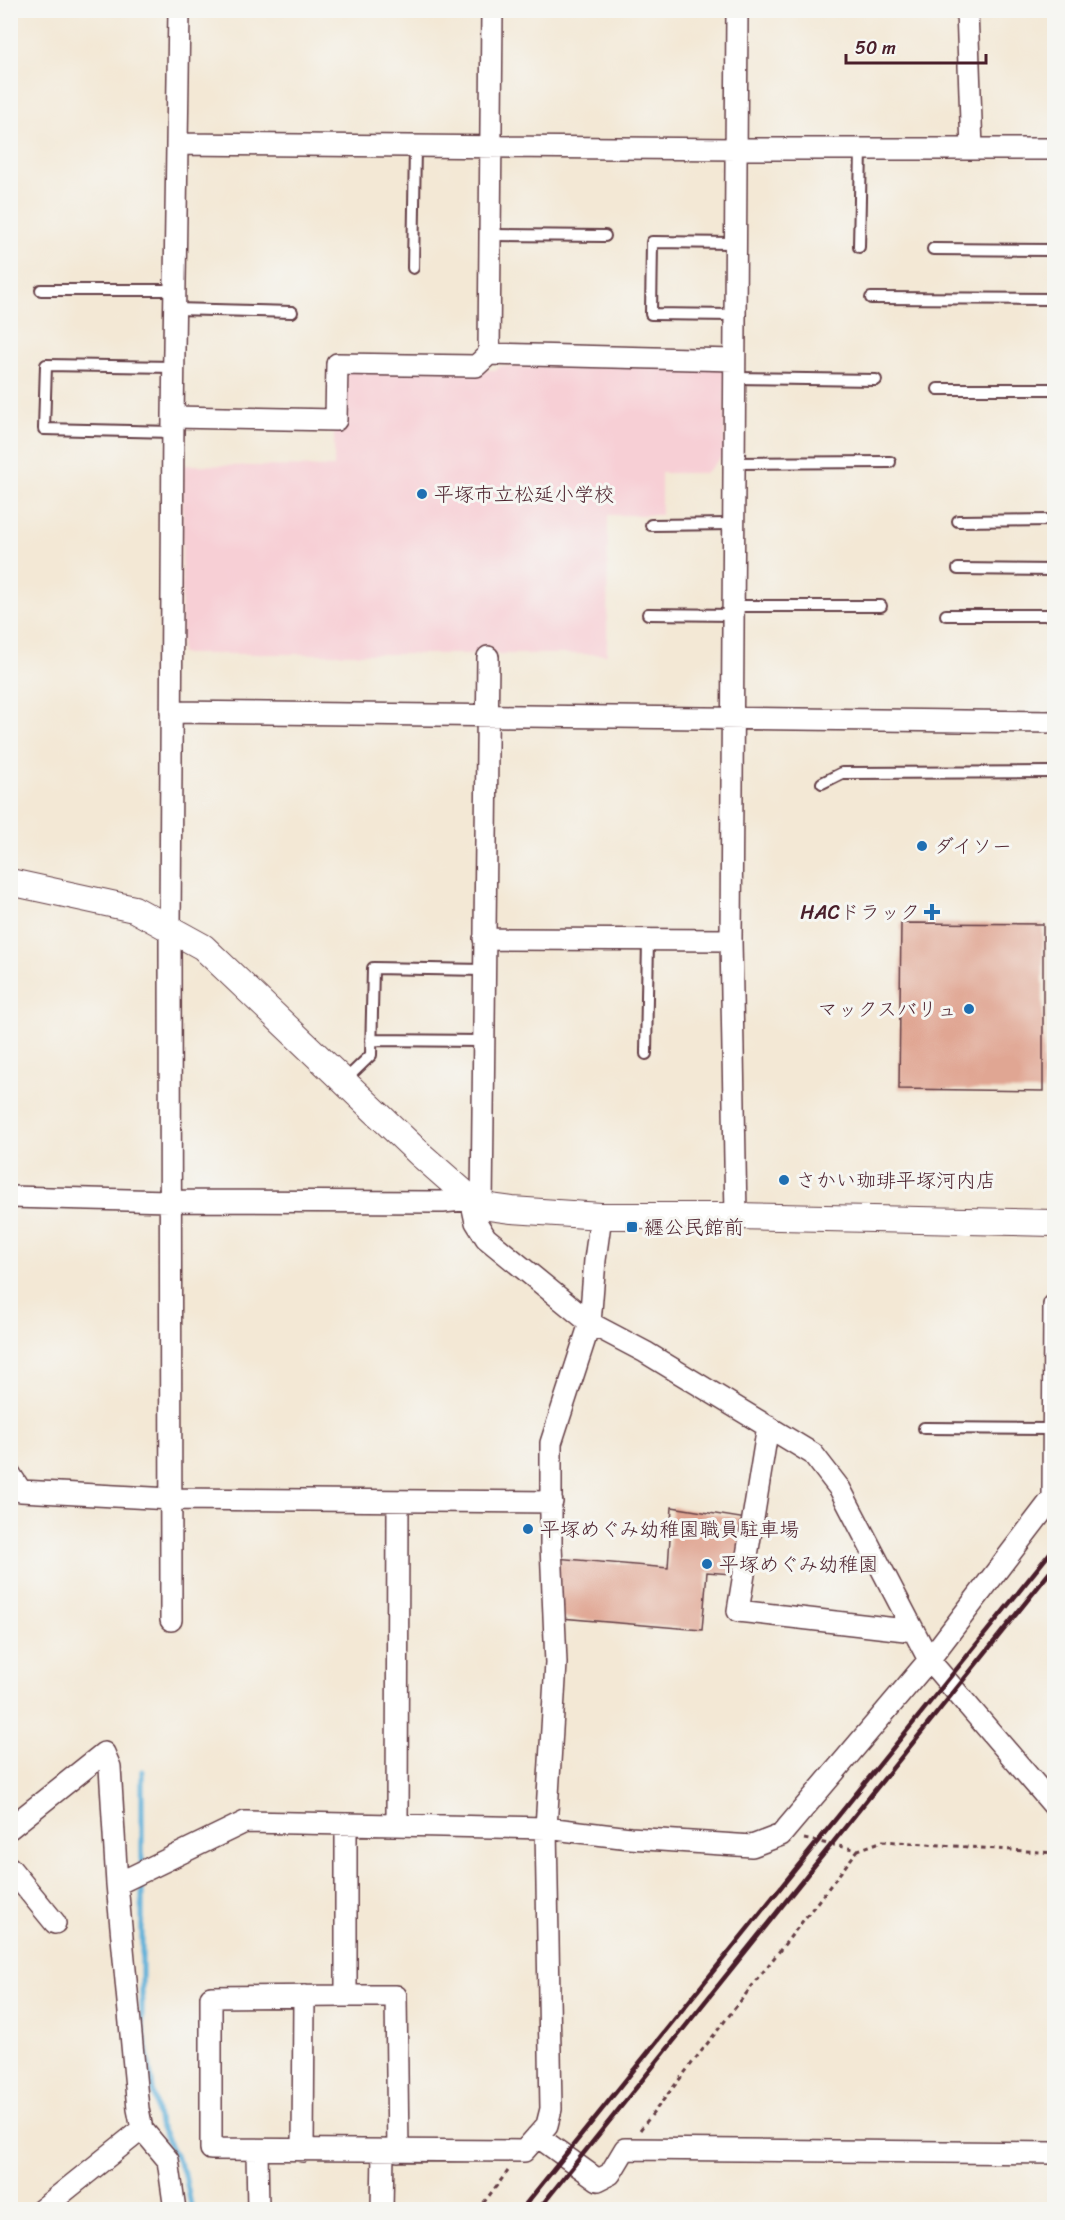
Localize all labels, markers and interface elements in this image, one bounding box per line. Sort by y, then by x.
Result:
scale bar [846,27,986,65]
text: 50 m [855,32,896,64]
place label: 平塚市立松延小学校 [434,477,614,512]
marker: 平塚市立松延小学校 [415,487,429,501]
place label: ダイソー [934,829,1012,864]
marker: ダイソー [915,839,929,853]
place label: HACドラック [800,895,920,930]
marker: HACドラック [925,905,939,919]
place label: マックスバリュ [817,992,957,1027]
marker: マックスバリュ [962,1002,976,1016]
place label: さかい珈琲平塚河内店 [796,1163,996,1198]
marker: さかい珈琲平塚河内店 [777,1173,791,1187]
place label: 纒公民館前 [644,1210,744,1245]
marker: 纒公民館前 [625,1220,639,1234]
place label: 平塚めぐみ幼稚園職員駐車場 [540,1512,799,1547]
marker: 平塚めぐみ幼稚園職員駐車場 [521,1522,535,1536]
place label: 平塚めぐみ幼稚園 [719,1547,878,1582]
marker: 平塚めぐみ幼稚園 [700,1557,714,1571]

